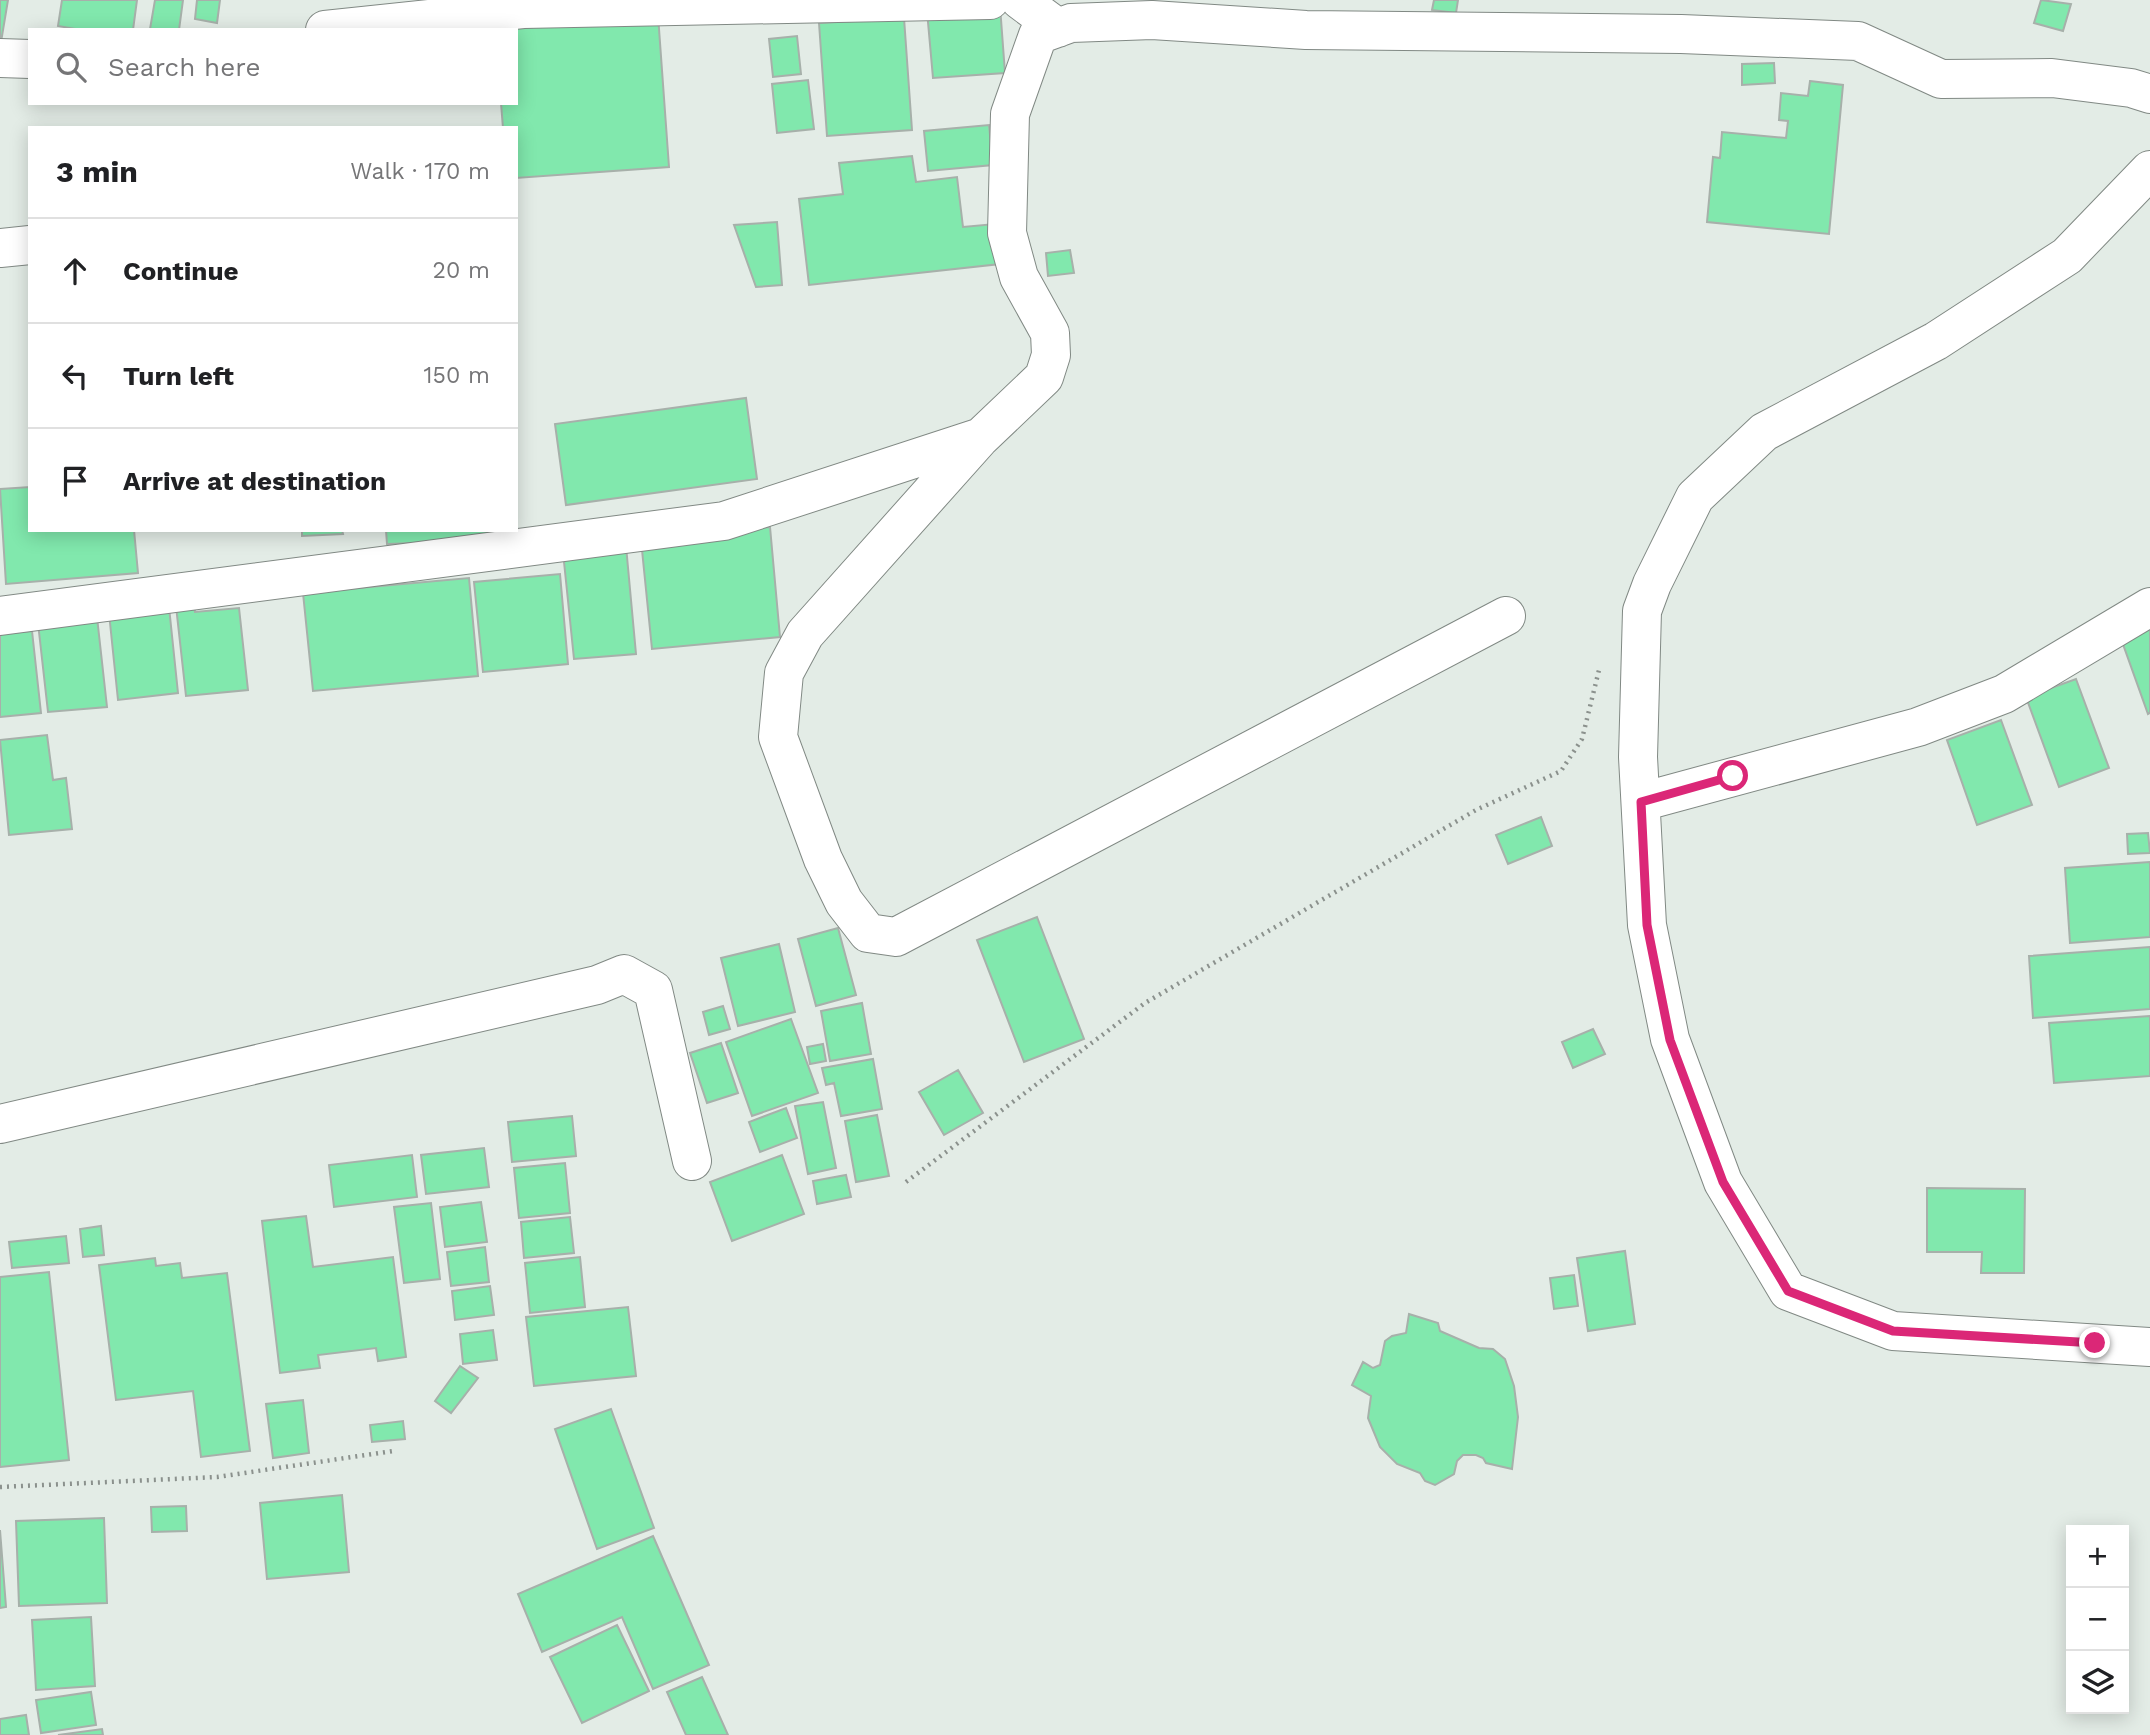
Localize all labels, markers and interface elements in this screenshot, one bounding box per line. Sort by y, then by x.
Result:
search box [28,28,518,105]
icon: search [52,48,90,86]
text: Search here [108,52,260,82]
text: 3 min [56,154,138,189]
text: Walk · 170 m [350,158,490,185]
icon: ahead [56,252,94,290]
text: Continue [123,256,239,286]
text: 20 m [433,257,490,284]
icon: left [56,357,94,395]
text: Turn left [123,361,234,391]
text: 150 m [424,362,490,389]
icon: arrive [56,462,94,500]
text: Arrive at destination [123,466,386,496]
route start [1717,760,1748,791]
route end [2079,1327,2110,1358]
map controls [2066,1525,2129,1714]
button: + [2066,1525,2129,1588]
button: − [2066,1588,2129,1651]
button: layers [2066,1651,2129,1714]

